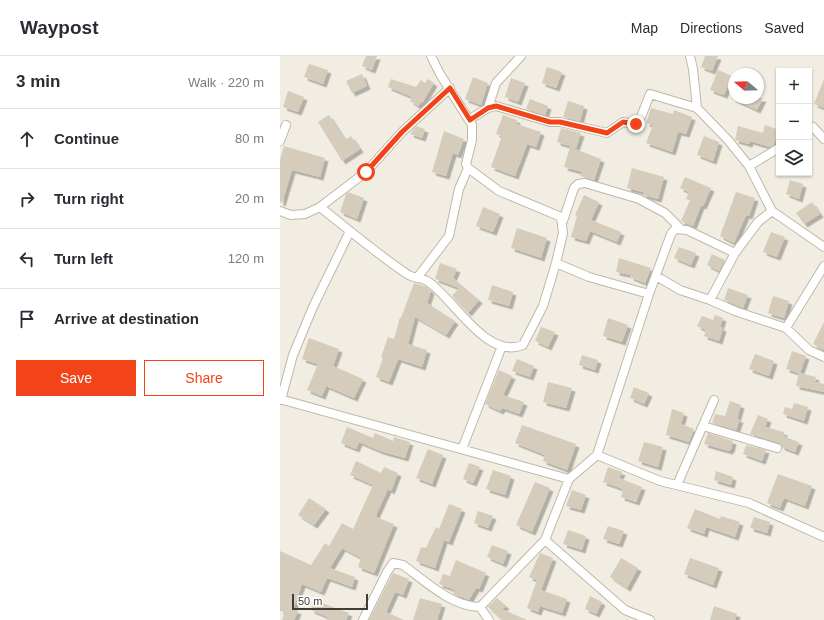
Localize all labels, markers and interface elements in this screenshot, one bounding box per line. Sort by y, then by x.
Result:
text: Waypost [20,17,98,38]
text: Map [631,20,658,36]
text: Directions [680,20,742,36]
text: Saved [764,20,804,36]
north arrow [728,68,764,104]
map controls [776,68,812,176]
button: + [776,68,812,104]
text: 3 min [16,72,60,91]
text: Walk · 220 m [188,75,264,90]
button: − [776,104,812,140]
route end [627,115,645,133]
icon: ahead [16,128,38,150]
text: Continue [54,130,119,147]
text: 80 m [235,131,264,146]
button: layers [776,140,812,176]
route start [357,163,375,181]
icon: right [16,188,38,210]
text: Turn right [54,190,124,207]
text: 20 m [235,191,264,206]
icon: left [16,248,38,270]
text: Turn left [54,250,113,267]
text: 120 m [228,251,264,266]
icon: arrive [16,308,38,330]
text: Arrive at destination [54,310,199,327]
button: Save [16,360,136,396]
button: Share [144,360,264,396]
scale bar [292,592,368,611]
text: 50 m [298,595,322,607]

